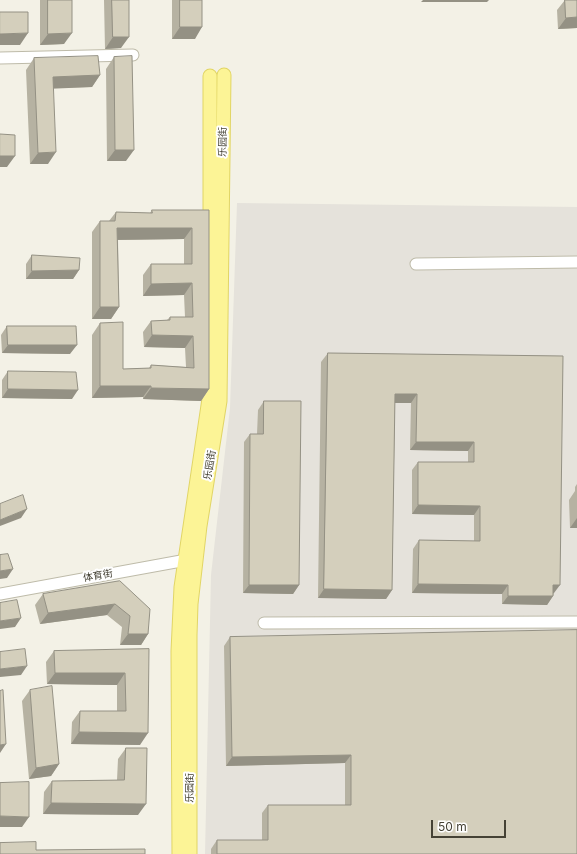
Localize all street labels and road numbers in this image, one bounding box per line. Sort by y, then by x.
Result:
street label: 乐园街 [217,127,229,157]
street label: 乐园街 [202,449,218,481]
street label: 体育街 [82,567,114,585]
street label: 乐园街 [184,773,196,803]

